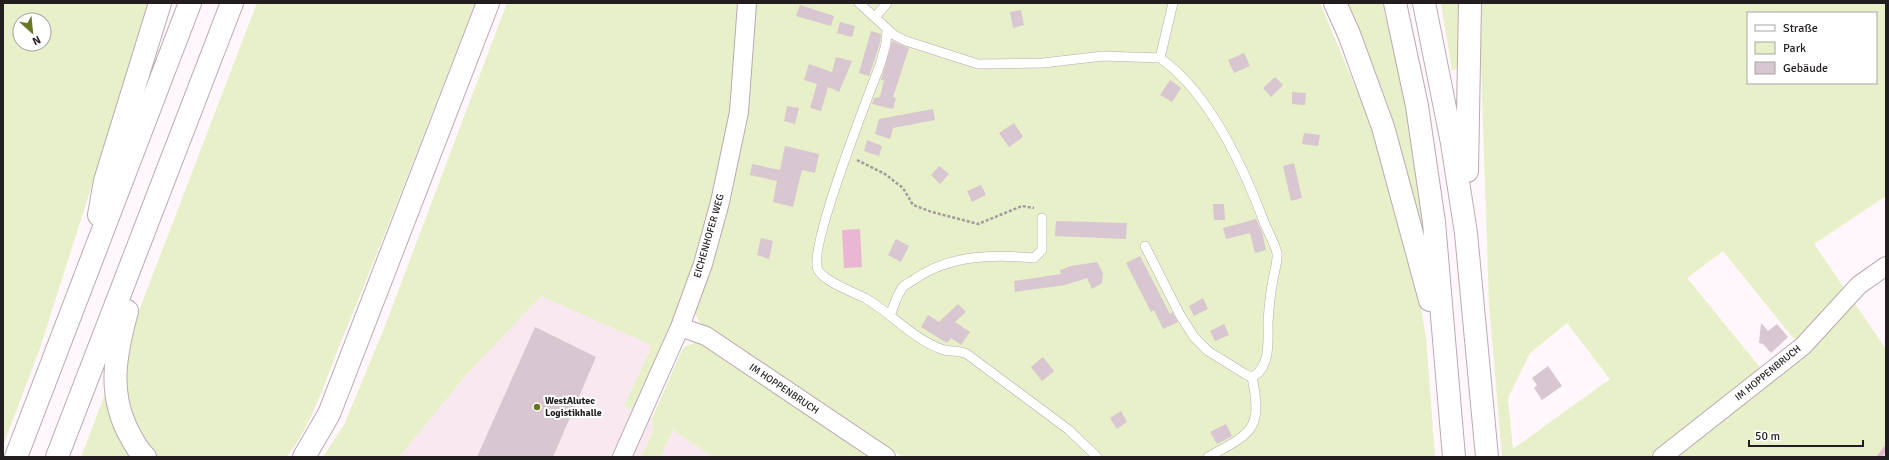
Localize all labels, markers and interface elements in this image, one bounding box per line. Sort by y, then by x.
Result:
north arrow [12,12,52,52]
legend [1747,12,1877,84]
text: Straße [1783,21,1818,36]
text: N [30,33,43,48]
text: Park [1783,41,1806,56]
text: Gebäude [1783,61,1828,76]
street label: EICHENHOFER WEG [691,193,727,279]
street label: IM HOPPENBRUCH [1733,343,1803,403]
street label: IM HOPPENBRUCH [747,361,821,417]
place label: WestAlutec Logistikhalle [545,395,602,419]
marker: WestAlutec Logistikhalle [532,402,542,412]
scale bar [1749,422,1863,448]
text: 50 m [1755,429,1780,444]

